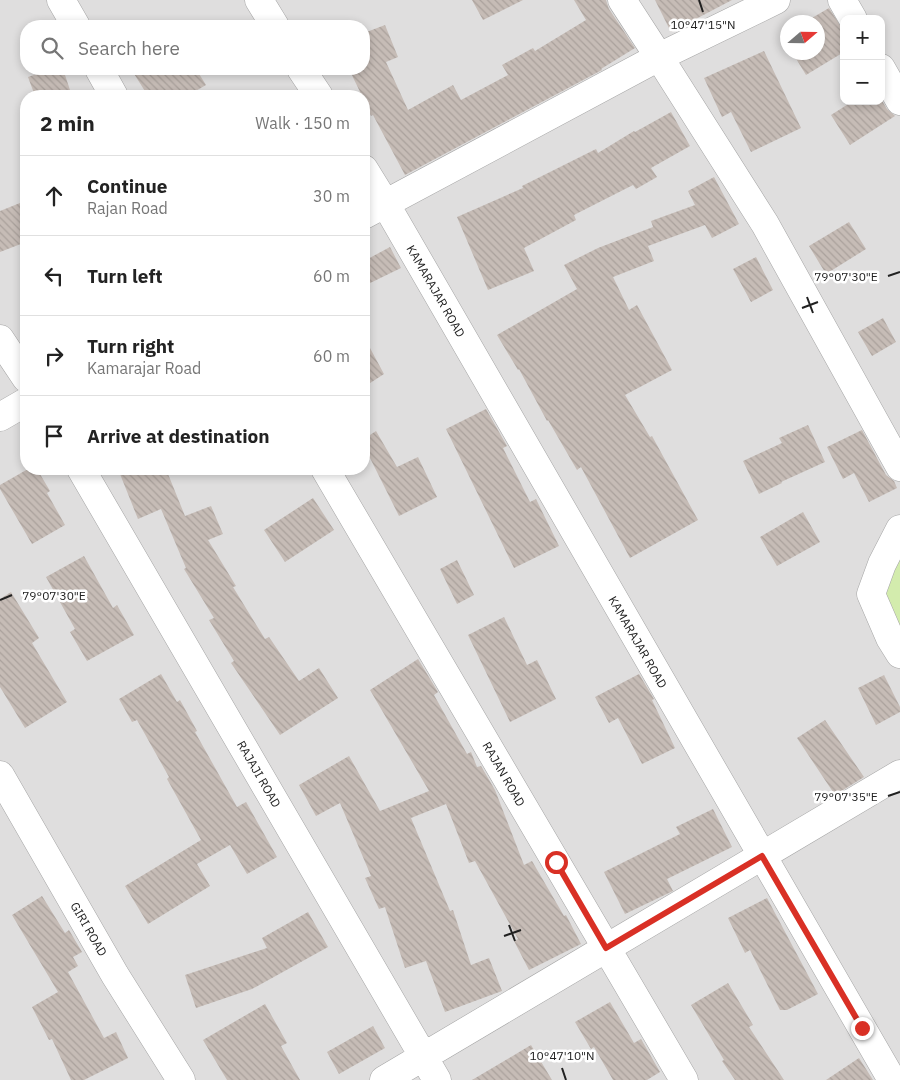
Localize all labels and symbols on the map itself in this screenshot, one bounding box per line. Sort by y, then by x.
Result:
north arrow [780,15,825,60]
text: 10°47'15"N [670,17,736,32]
street label: KAMARAJAR ROAD [403,242,469,340]
text: 79°07'30"E [814,269,878,284]
text: 79°07'30"E [22,588,86,603]
street label: KAMARAJAR ROAD [605,593,671,691]
street label: RAJAJI ROAD [234,738,284,810]
street label: RAJAN ROAD [479,739,529,809]
text: 79°07'35"E [814,789,878,804]
route start [545,851,568,874]
street label: GIRI ROAD [67,899,111,959]
route end [851,1017,874,1040]
text: 10°47'10"N [529,1048,595,1063]

